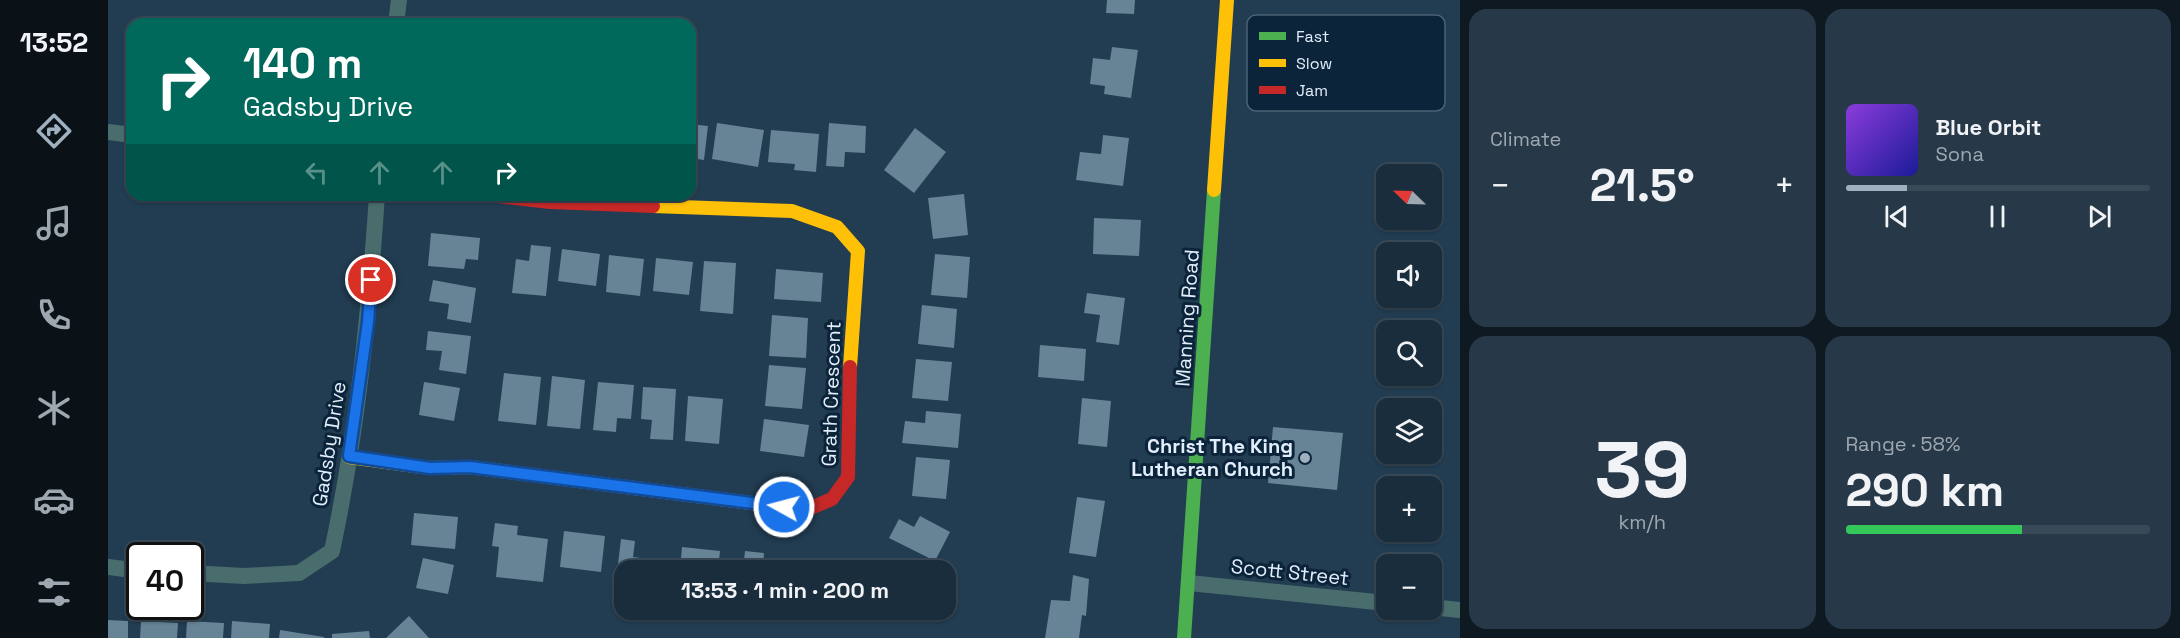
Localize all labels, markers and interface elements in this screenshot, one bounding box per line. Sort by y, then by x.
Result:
legend [1247,15,1445,111]
text: 13:52 [20,25,88,60]
text: Fast [1296,26,1329,47]
text: 140 m [243,37,362,90]
icon: right [144,42,222,120]
text: Slow [1296,53,1332,74]
text: Jam [1296,80,1328,101]
text: Gadsby Drive [243,89,413,124]
icon: directions [33,110,75,152]
text: Blue Orbit [1936,113,2041,141]
text: Climate [1490,126,1561,152]
text: Sona [1936,141,1984,167]
icon: left [300,156,333,189]
icon: ahead [363,156,396,189]
icon: ahead [426,156,459,189]
icon: right [489,156,522,189]
text: 21.5° [1590,157,1695,214]
north arrow [1376,164,1442,230]
map controls [1376,164,1442,620]
text: − [1490,165,1510,207]
text: + [1774,165,1795,207]
icon: previous [1880,200,1913,233]
icon: pause [1981,200,2014,233]
icon: next [2083,200,2116,233]
icon: music [33,202,75,244]
button: sound [1376,242,1442,308]
street label: Manning Road [1169,248,1205,388]
pin [345,254,396,305]
icon: arrive [354,263,387,296]
icon: phone [33,294,75,336]
button: search [1376,320,1442,386]
street label: Grath Crescent [815,321,847,467]
street label: Gadsby Drive [306,380,352,508]
icon: climate [33,387,75,429]
button: layers [1376,398,1442,464]
text: 39 [1594,420,1690,520]
text: Range · 58% [1846,431,1960,457]
place label: Christ The King Lutheran Church [1131,433,1293,482]
marker: Christ The King Lutheran Church [1298,451,1312,465]
text: 290 km [1846,462,2004,519]
position arrow [752,475,816,539]
button: + [1376,476,1442,542]
icon: car [33,479,75,521]
text: km/h [1618,509,1666,535]
speed limit sign: 40 [126,542,204,620]
street label: Scott Street [1230,553,1350,591]
button: − [1376,554,1442,620]
icon: filters [33,571,75,613]
text: 13:53 · 1 min · 200 m [681,576,889,604]

